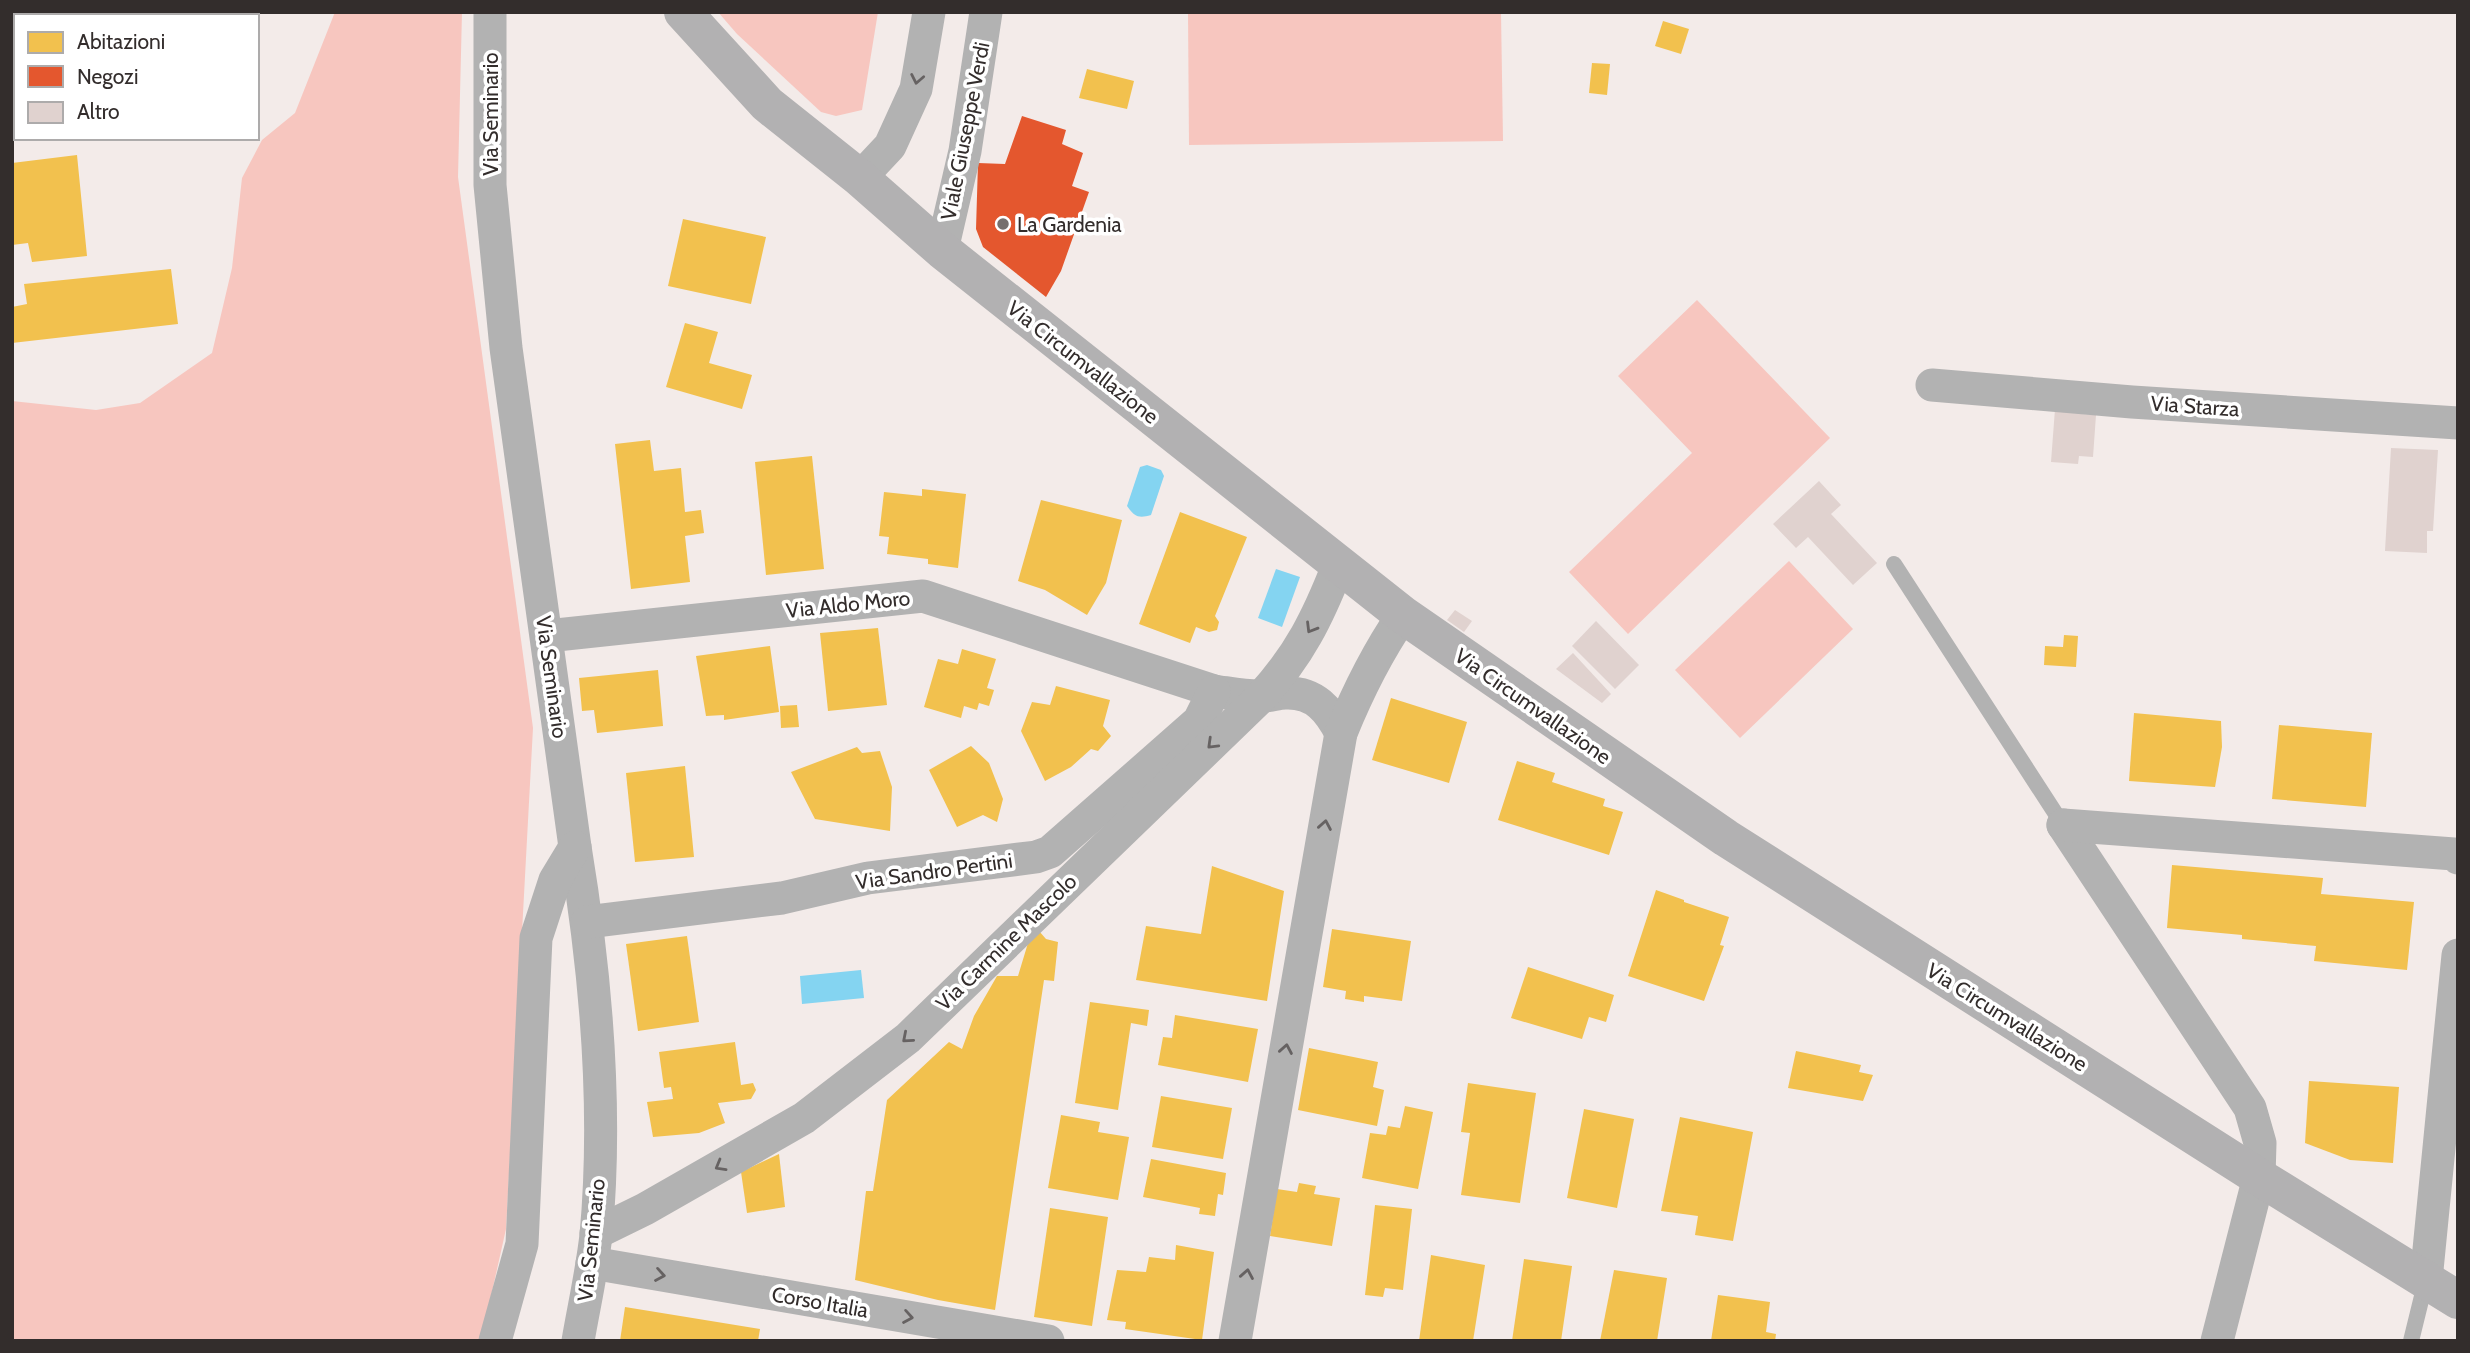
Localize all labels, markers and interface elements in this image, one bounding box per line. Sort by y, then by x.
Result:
legend [14,14,259,140]
text: Abitazioni [77,29,165,54]
street label: Viale Giuseppe Verdi [935,40,995,222]
street label: Via Seminario [478,52,503,176]
text: Negozi [77,64,138,89]
one-way arrow [911,73,926,85]
text: Altro [77,99,120,124]
place label: La Gardenia [1017,212,1122,237]
marker: La Gardenia [995,216,1011,232]
street label: Via Circumvallazione [1003,295,1164,429]
street label: Via Starza [2150,390,2240,422]
street label: Via Aldo Moro [785,585,911,623]
street label: Via Seminario [531,614,573,740]
one-way arrow [1306,620,1319,633]
street label: Via Circumvallazione [1450,643,1616,769]
one-way arrow [1207,735,1220,748]
one-way arrow [1317,819,1332,831]
street label: Via Sandro Pertini [854,848,1014,894]
street label: Via Carmine Mascolo [931,868,1081,1016]
street label: Via Circumvallazione [1922,957,2092,1077]
one-way arrow [902,1030,915,1042]
one-way arrow [1278,1043,1293,1055]
one-way arrow [715,1158,727,1171]
street label: Via Seminario [572,1177,610,1303]
one-way arrow [654,1267,665,1282]
one-way arrow [1239,1268,1254,1279]
street label: Corso Italia [770,1281,870,1323]
one-way arrow [902,1309,914,1324]

